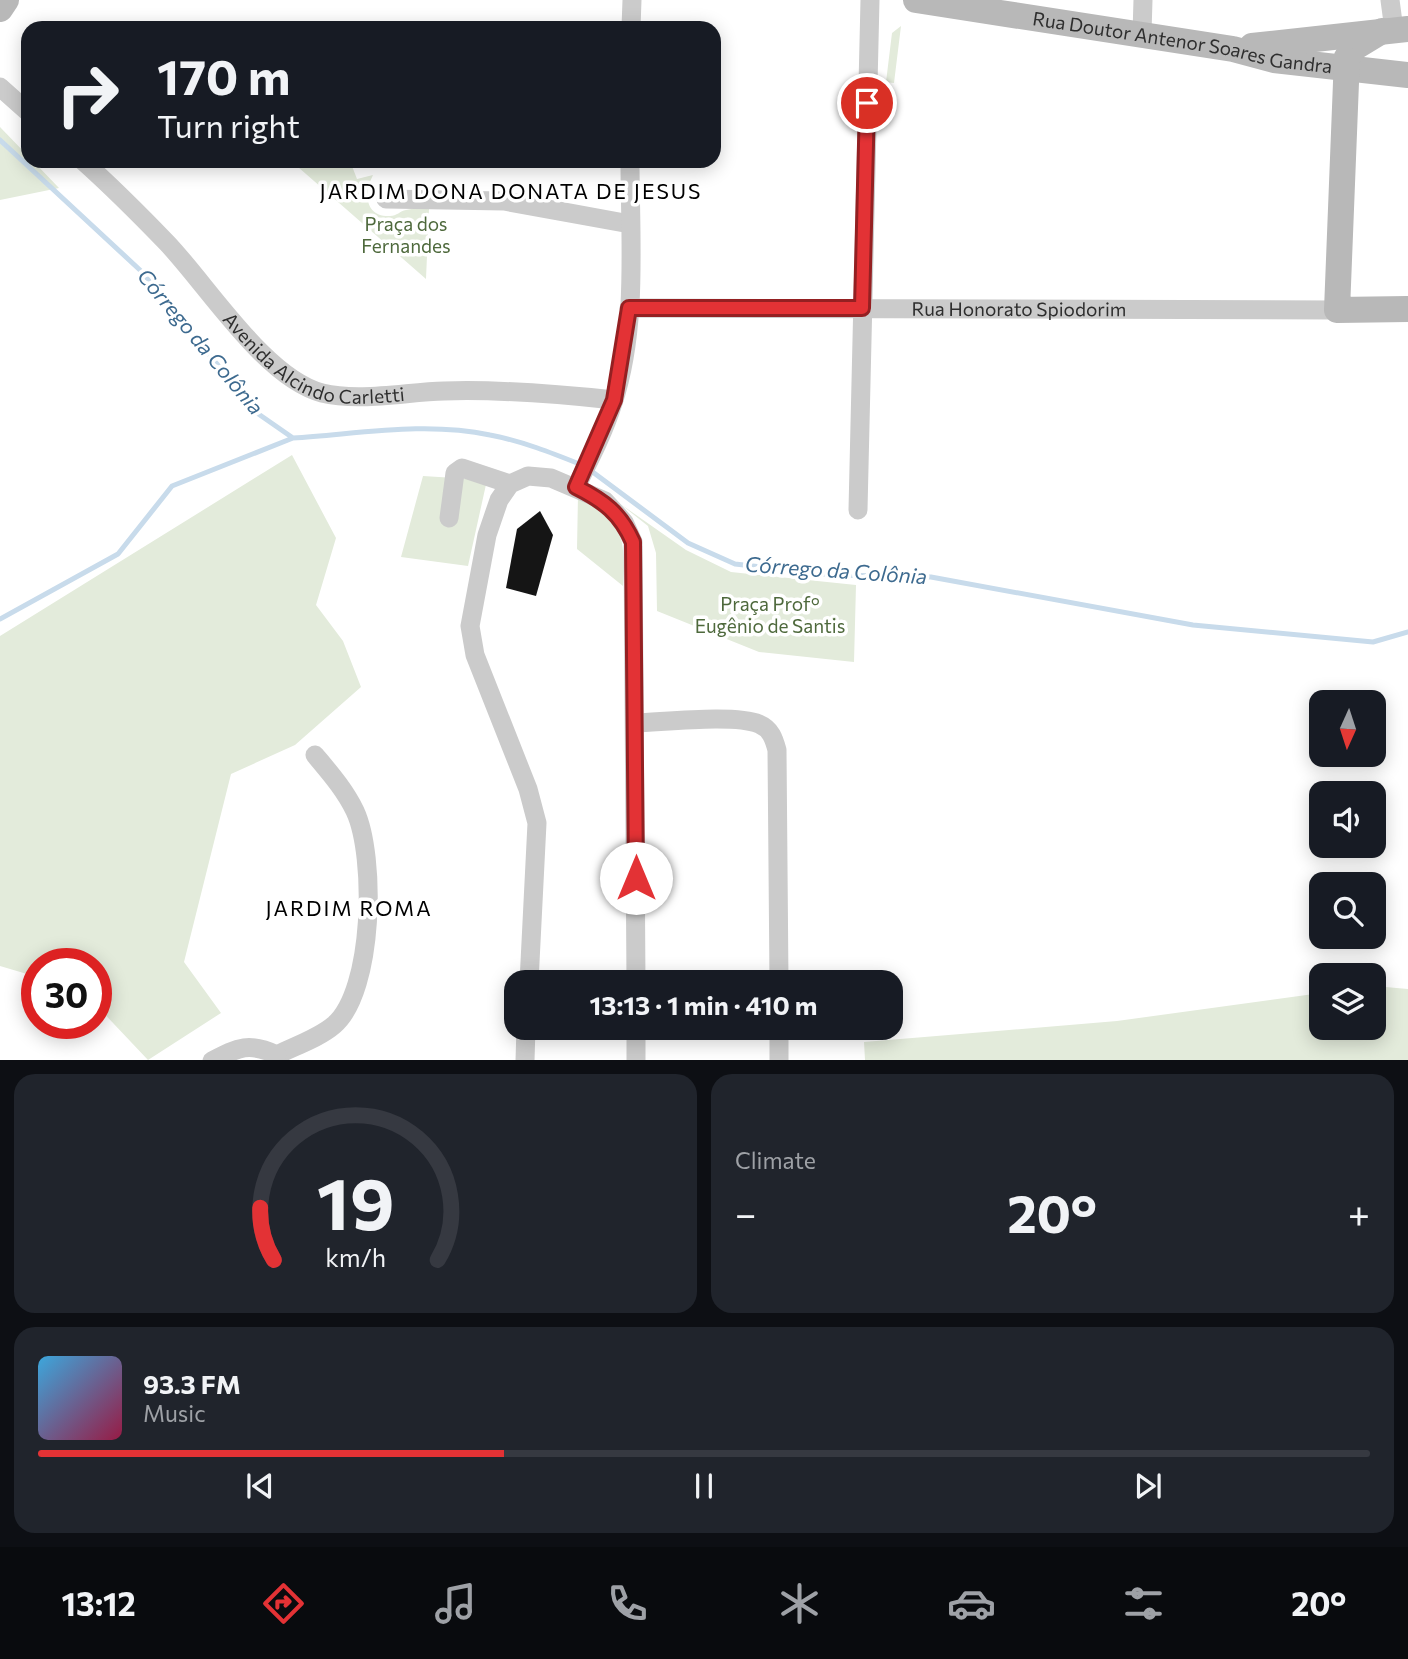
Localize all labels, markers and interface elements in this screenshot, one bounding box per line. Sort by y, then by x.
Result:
street label: Rua Doutor Antenor Soares Gandra [1031,6,1333,77]
text: 170 m [157,45,290,105]
icon: right [42,49,133,140]
pin [837,73,897,133]
icon: arrive [848,84,886,122]
text: Turn right [157,105,300,145]
district label: JARDIM DONA DONATA DE JESUS [320,178,702,203]
park label: Praça dos Fernandes [361,212,451,257]
water label: Córrego da Colônia [133,263,269,419]
street label: Rua Honorato Spiodorim [912,297,1126,320]
street label: Avenida Alcindo Carletti [219,308,405,408]
water label: Córrego da Colônia [744,551,928,588]
park label: Praça Profº Eugênio de Santis [695,592,845,637]
north arrow [1309,690,1386,766]
map controls [1309,690,1386,1040]
button: sound [1309,781,1386,858]
position arrow [599,841,673,915]
button: search [1309,872,1386,949]
district label: JARDIM ROMA [265,895,433,920]
speed limit sign: 30 [21,948,112,1039]
button: layers [1309,963,1386,1040]
text: 13:13 · 1 min · 410 m [590,989,817,1020]
text: Climate [735,1146,816,1174]
text: 19 [317,1156,394,1245]
text: 20° [1007,1180,1097,1244]
text: − [735,1189,757,1236]
text: + [1348,1189,1370,1236]
text: km/h [325,1241,386,1271]
text: 93.3 FM [143,1368,241,1399]
text: Music [143,1399,206,1427]
icon: previous [241,1467,279,1505]
icon: pause [685,1467,723,1505]
icon: next [1129,1467,1167,1505]
icon: directions [259,1579,308,1628]
icon: music [431,1579,480,1628]
icon: phone [603,1579,652,1628]
icon: climate [775,1579,824,1628]
icon: car [947,1579,996,1628]
icon: filters [1119,1579,1168,1628]
text: 13:12 [62,1583,136,1623]
text: 20° [1291,1583,1346,1623]

